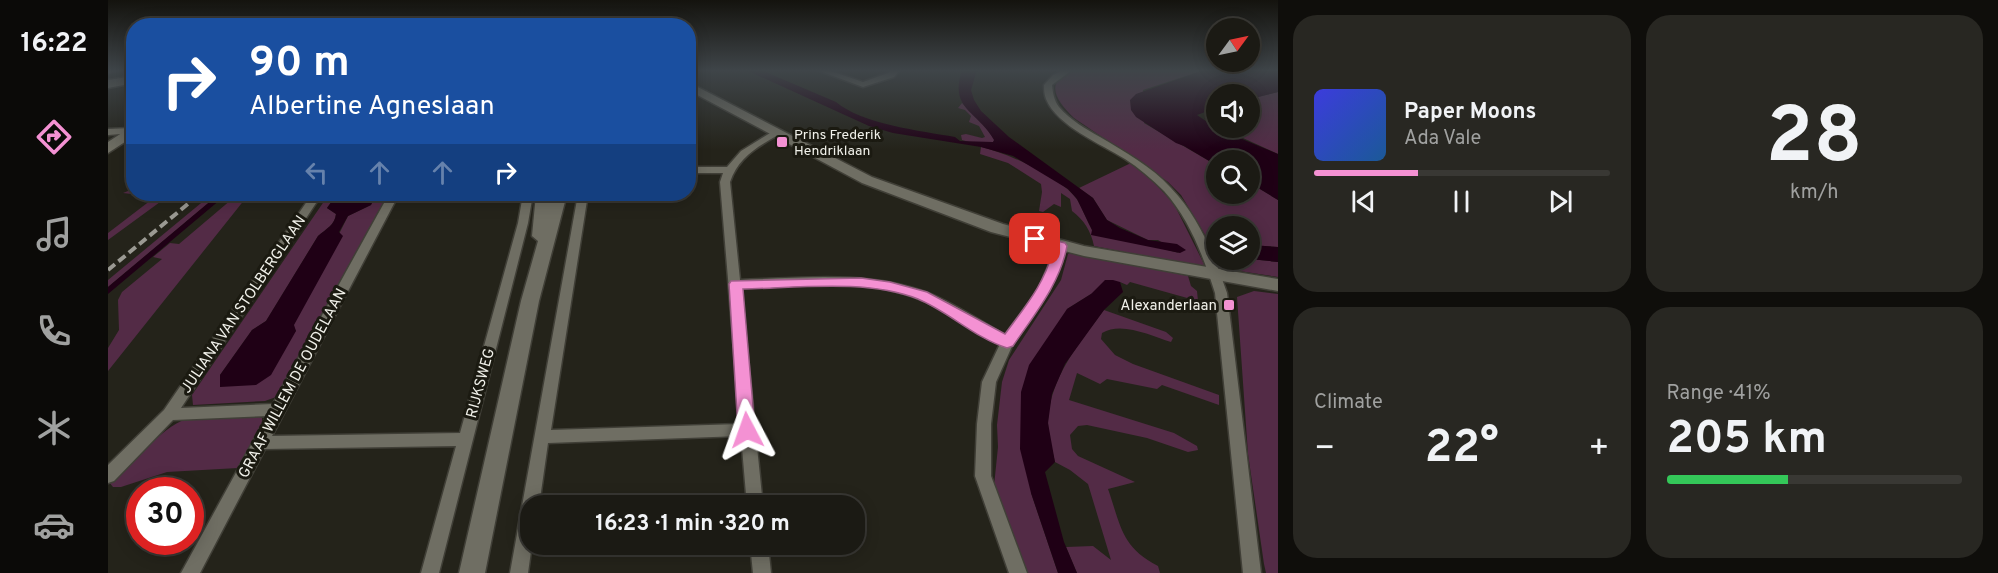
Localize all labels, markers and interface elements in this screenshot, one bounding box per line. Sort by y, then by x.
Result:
north arrow [1206,18,1260,72]
map controls [1206,18,1260,270]
text: 16:22 [21,27,87,61]
text: 90 m [249,38,350,91]
icon: right [150,42,228,120]
button: sound [1206,84,1260,138]
text: Albertine Agneslaan [249,90,495,124]
text: 28 [1766,91,1863,190]
text: Paper Moons [1404,99,1536,126]
icon: directions [33,116,75,158]
text: Ada Vale [1404,126,1481,152]
place label: Prins Frederik Hendriklaan [794,127,881,160]
marker: Prins Frederik Hendriklaan [775,135,789,149]
button: search [1206,150,1260,204]
icon: left [300,156,333,189]
icon: ahead [363,156,396,189]
icon: ahead [426,156,459,189]
icon: right [489,156,522,189]
text: km/h [1790,180,1839,206]
icon: previous [1347,185,1380,218]
icon: pause [1445,185,1478,218]
icon: next [1544,185,1577,218]
street label: JULIANA VAN STOLBERGLAAN [178,212,311,397]
icon: music [33,213,75,255]
pin [1009,213,1060,264]
button: layers [1206,216,1260,270]
icon: arrive [1018,222,1051,255]
street label: GRAAF WILLEM DE OUDELAAN [235,286,352,482]
place label: Alexanderlaan [1120,297,1217,316]
marker: Alexanderlaan [1222,298,1236,312]
icon: phone [33,310,75,352]
street label: RIJKSWEG [463,346,500,420]
text: Range · 41% [1667,381,1771,407]
text: Climate [1314,390,1383,416]
position arrow [715,398,779,462]
icon: climate [33,407,75,449]
text: 205 km [1667,412,1827,469]
text: 22° [1425,421,1499,478]
text: − [1314,429,1335,471]
text: + [1588,429,1609,471]
speed limit sign: 30 [126,477,204,555]
icon: car [33,504,75,546]
text: 16:23 · 1 min · 320 m [595,511,790,538]

